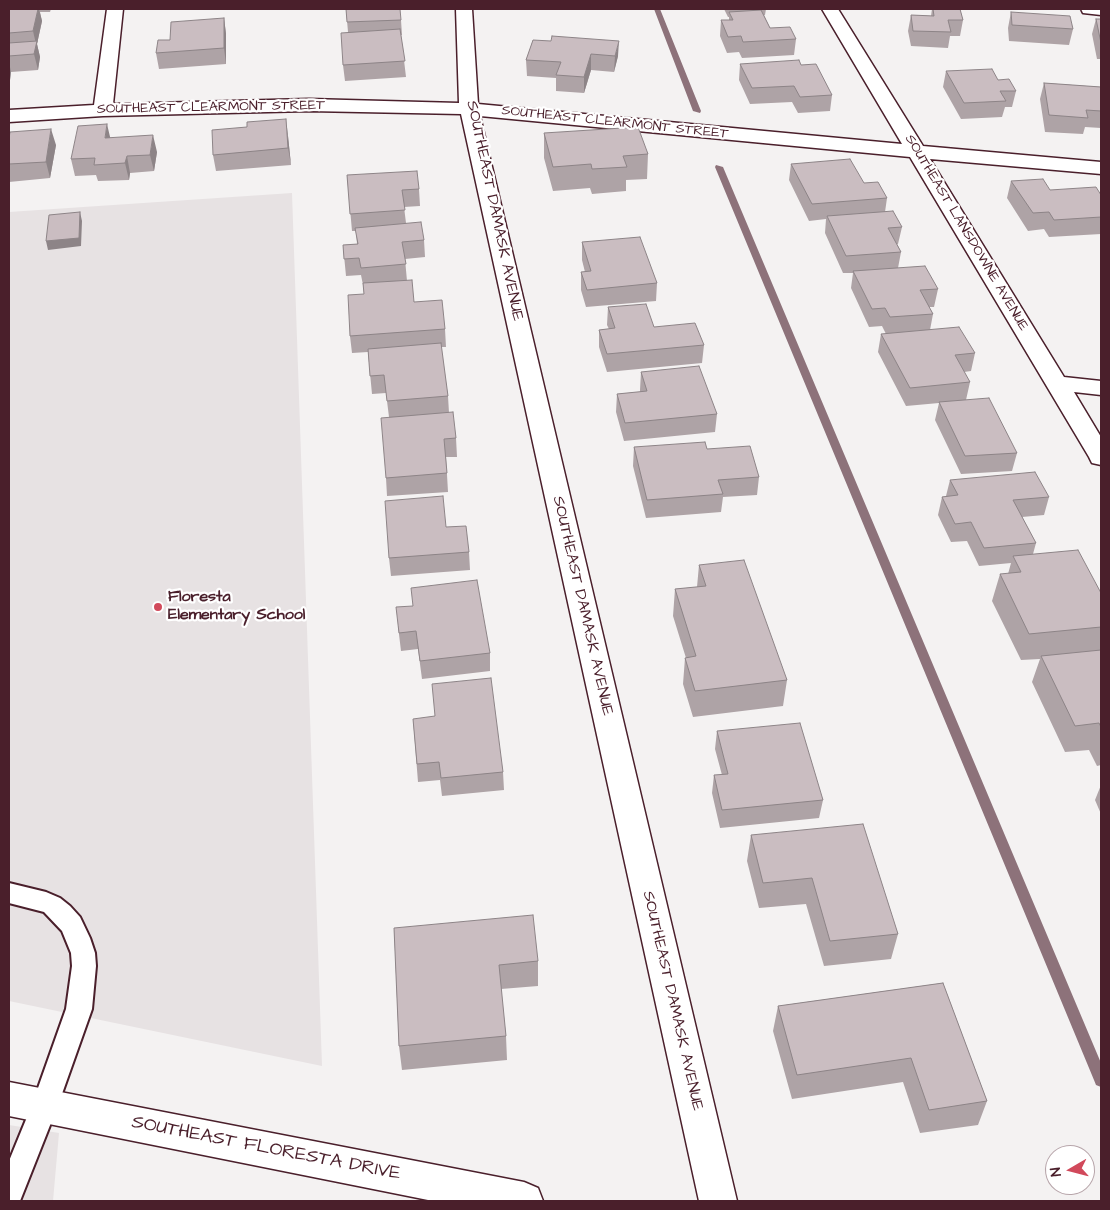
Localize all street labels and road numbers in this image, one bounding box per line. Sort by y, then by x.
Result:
street label: SOUTHEAST CLEARMONT STREET [97,98,325,118]
street label: SOUTHEAST DAMASK AVENUE [461,99,527,323]
street label: SOUTHEAST CLEARMONT STREET [501,103,729,143]
street label: SOUTHEAST LANSDOWNE AVENUE [901,132,1031,334]
street label: SOUTHEAST DAMASK AVENUE [547,494,617,718]
street label: SOUTHEAST DAMASK AVENUE [637,889,707,1113]
street label: SOUTHEAST FLORESTA DRIVE [130,1112,402,1186]

